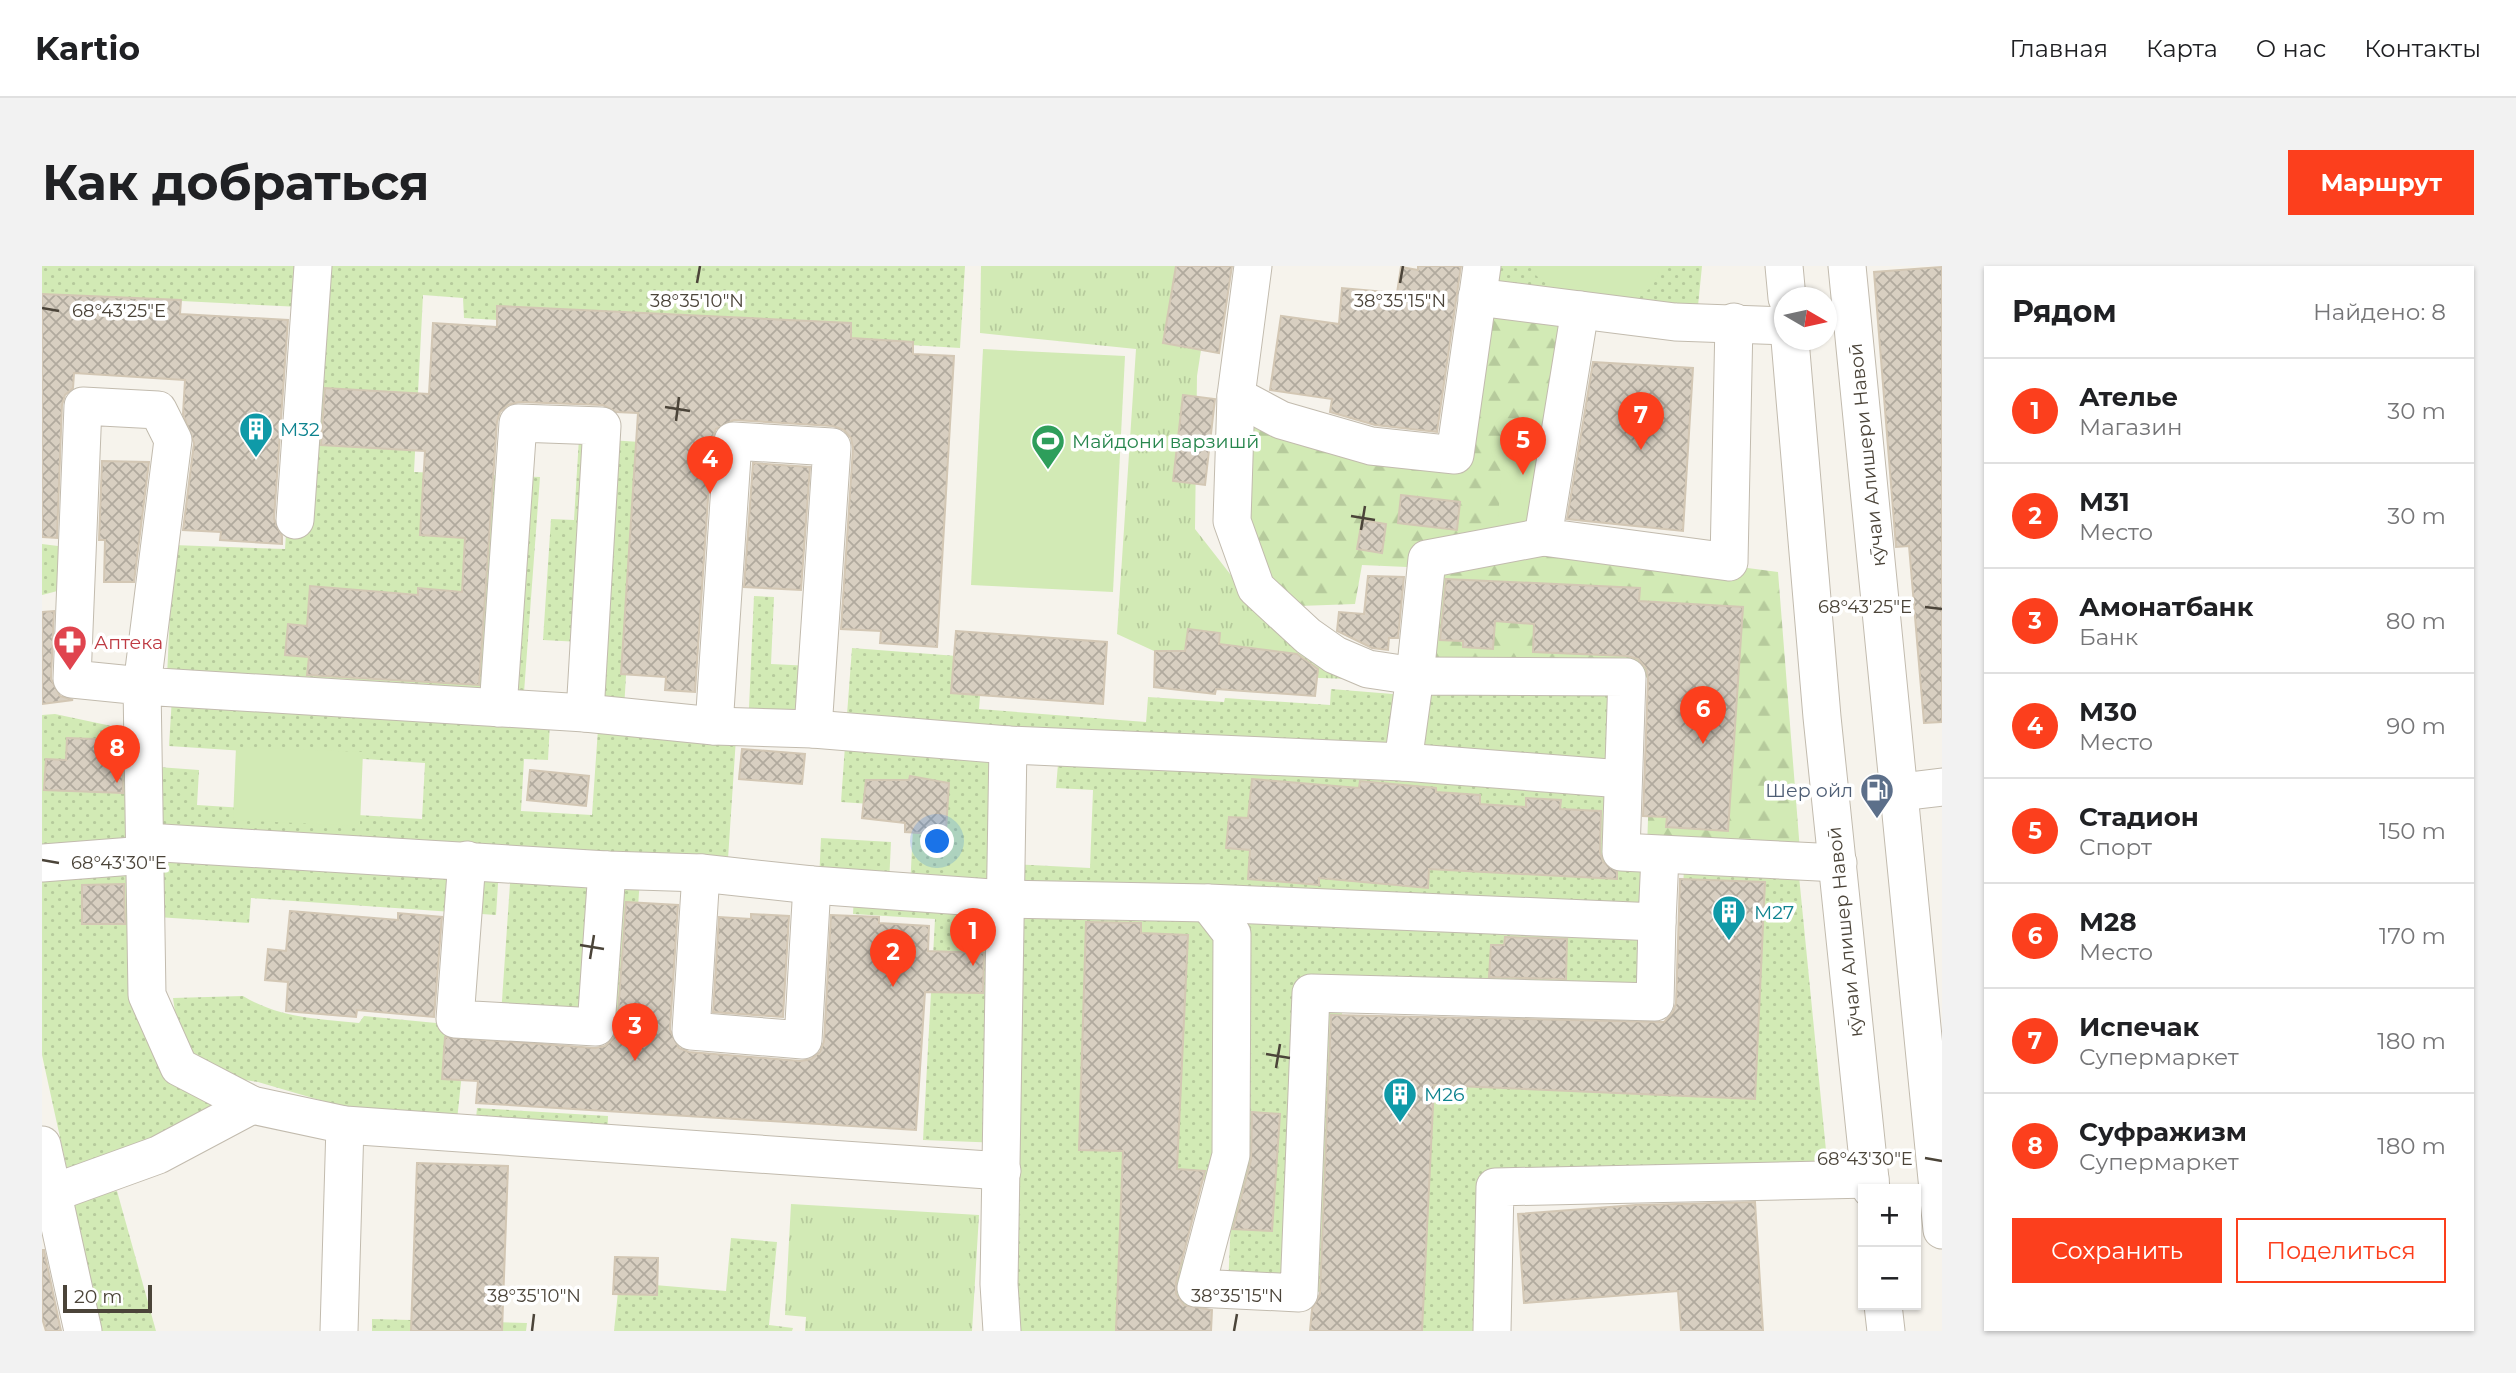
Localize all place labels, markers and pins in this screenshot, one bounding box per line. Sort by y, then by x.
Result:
pin: 7 [1618,392,1664,450]
building icon: М32 [237,410,275,459]
pin: 5 [1500,417,1546,475]
place label: М32 [280,418,320,441]
sports icon: Майдони варзишӣ [1029,422,1067,471]
place label: Майдони варзишӣ [1072,430,1259,453]
pin: 4 [687,436,733,494]
pharmacy icon: Аптека [51,623,89,672]
place label: Аптека [94,631,163,654]
pin: 6 [1680,686,1726,744]
pin: 8 [94,725,140,783]
fuel station icon: Шер ойл [1858,771,1896,820]
place label: Шер ойл [1765,779,1853,802]
building icon: М27 [1710,893,1748,942]
place label: М27 [1754,901,1794,924]
pin: 1 [950,908,996,966]
pin: 2 [870,929,916,987]
pin: 3 [612,1003,658,1061]
building icon: М26 [1381,1075,1419,1124]
place label: М26 [1424,1083,1465,1106]

